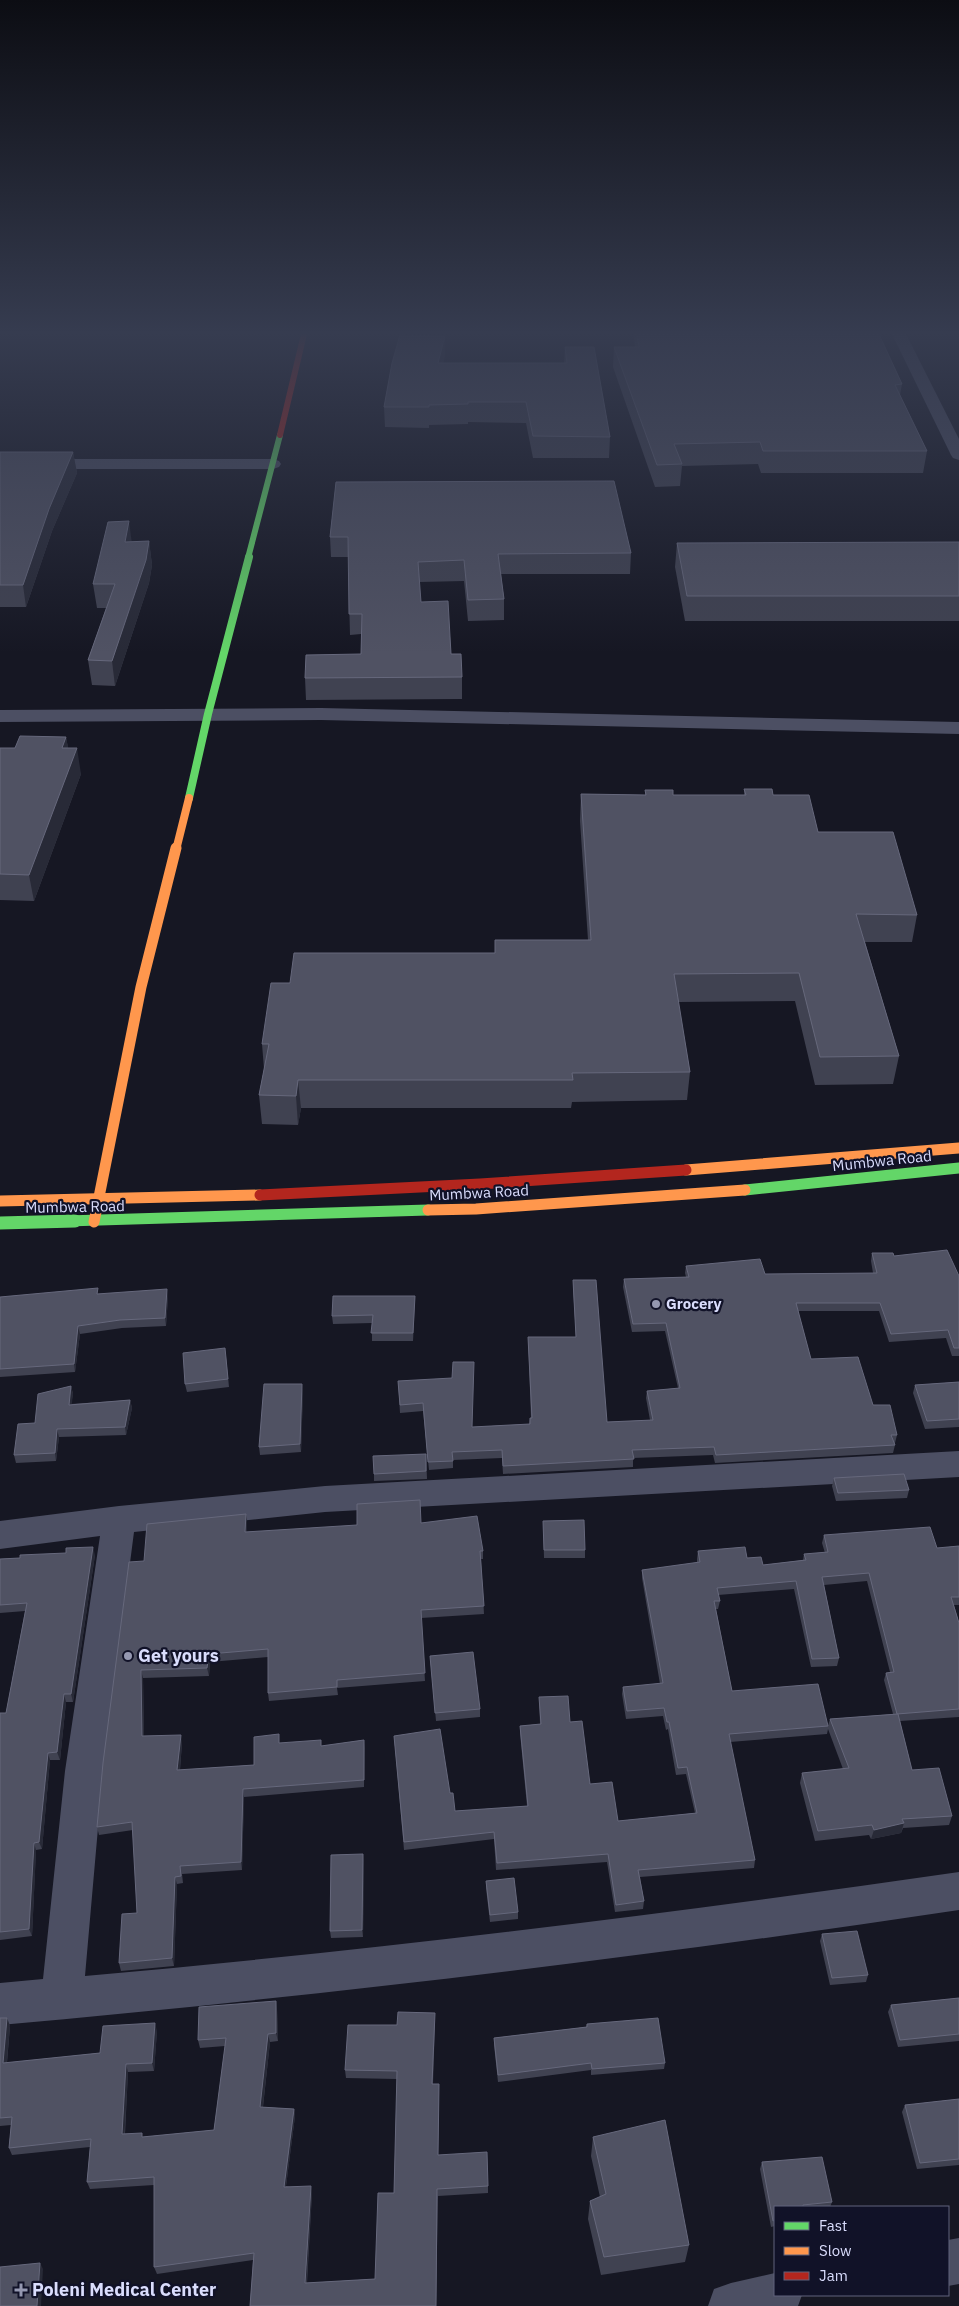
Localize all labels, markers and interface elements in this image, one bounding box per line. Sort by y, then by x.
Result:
street label: Mumbwa Road [831,1146,933,1175]
street label: Mumbwa Road [429,1180,529,1205]
street label: Mumbwa Road [25,1196,125,1217]
place label: Grocery [666,1294,722,1313]
marker: Grocery [650,1298,662,1310]
place label: Get yours [138,1644,219,1667]
marker: Get yours [122,1650,134,1662]
legend [774,2206,949,2296]
text: Fast [819,2216,847,2235]
text: Slow [819,2241,852,2260]
text: Jam [819,2266,848,2285]
place label: Poleni Medical Center [32,2278,216,2301]
marker: Poleni Medical Center [14,2283,28,2297]

